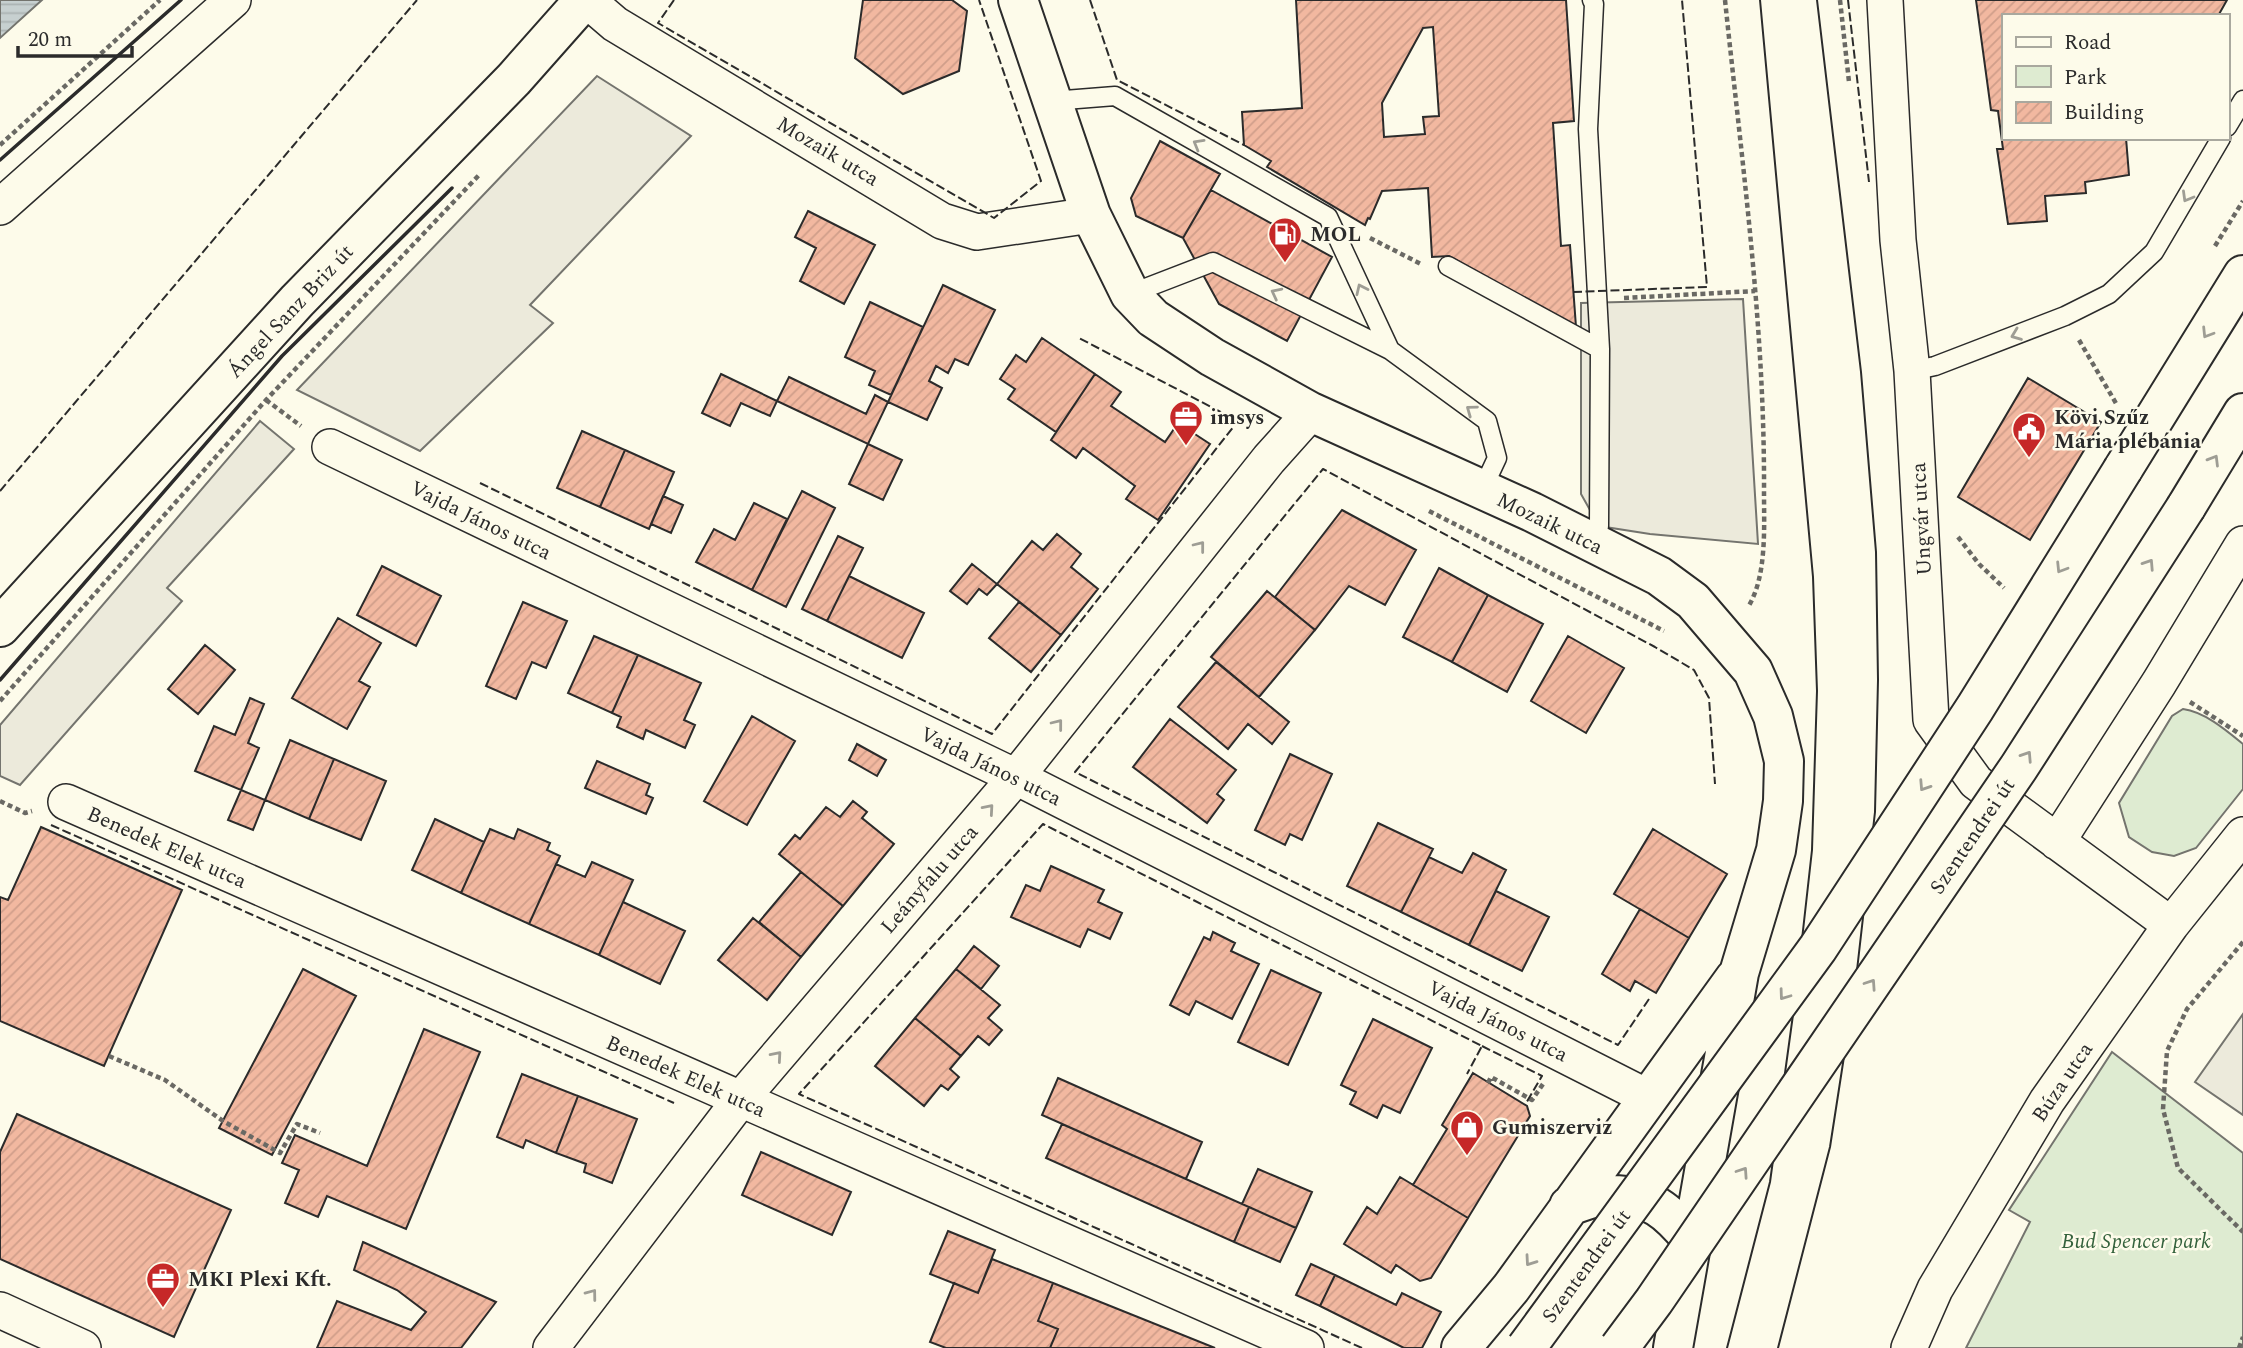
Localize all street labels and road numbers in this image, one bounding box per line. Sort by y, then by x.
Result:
street label: Mozaik utca [770,109,886,195]
street label: Ángel Sanz Briz út [220,237,362,386]
street label: Ungvár utca [1903,461,1941,577]
street label: Vajda János utca [404,473,557,569]
street label: Mozaik utca [1491,484,1609,564]
street label: Vajda János utca [914,719,1067,815]
street label: Szentendrei út [1922,772,2024,901]
street label: Benedek Elek utca [82,798,252,898]
street label: Leányfalu utca [873,817,987,941]
street label: Vajda János utca [1422,973,1574,1071]
street label: Benedek Elek utca [601,1027,771,1127]
street label: Búza utca [2024,1035,2102,1129]
street label: Szentendrei út [1534,1203,1639,1331]

